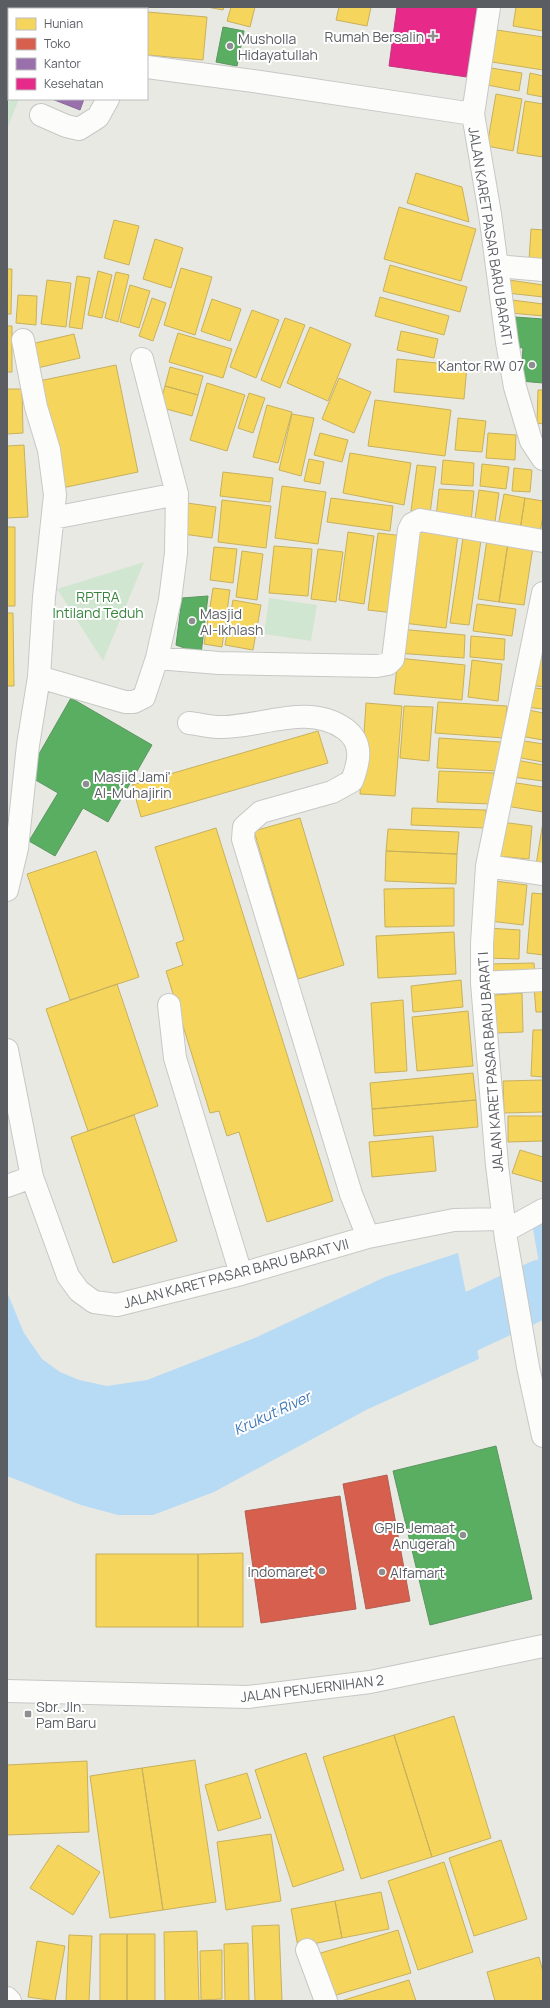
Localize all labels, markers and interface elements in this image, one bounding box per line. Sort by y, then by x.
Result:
legend [8,8,148,100]
text: Hunian [44,15,83,32]
place label: Rumah Bersalin [325,27,424,46]
place label: Musholla Hidayatullah [238,29,318,64]
marker: Rumah Bersalin [427,30,439,42]
text: Toko [44,35,70,52]
marker: Musholla Hidayatullah [225,41,235,51]
text: Kantor [44,55,82,72]
text: Kesehatan [44,75,103,92]
street label: JALAN KARET PASAR BARU BARAT I [464,125,518,347]
place label: Kantor RW 07 [438,356,524,375]
marker: Kantor RW 07 [527,360,537,370]
park label: RPTRA Intiland Teduh [52,587,144,622]
place label: Masjid Al-Ikhlash [200,604,263,639]
marker: Masjid Al-Ikhlash [187,616,197,626]
place label: Masjid Jami' Al-Muhajirin [94,767,172,802]
marker: Masjid Jami' Al-Muhajirin [81,779,91,789]
street label: JALAN KARET PASAR BARU BARAT I [473,951,507,1173]
street label: JALAN KARET PASAR BARU BARAT VII [121,1234,351,1312]
water label: Krukut River [230,1385,316,1440]
place label: GPIB Jemaat Anugerah [375,1518,455,1553]
marker: GPIB Jemaat Anugerah [458,1530,468,1540]
place label: Indomaret [248,1562,314,1581]
place label: Alfamart [390,1563,445,1582]
marker: Indomaret [317,1566,327,1576]
marker: Alfamart [377,1567,387,1577]
street label: JALAN PENJERNIHAN 2 [239,1670,385,1706]
place label: Sbr. Jln. Pam Baru [36,1697,96,1732]
marker: Sbr. Jln. Pam Baru [23,1709,33,1719]

